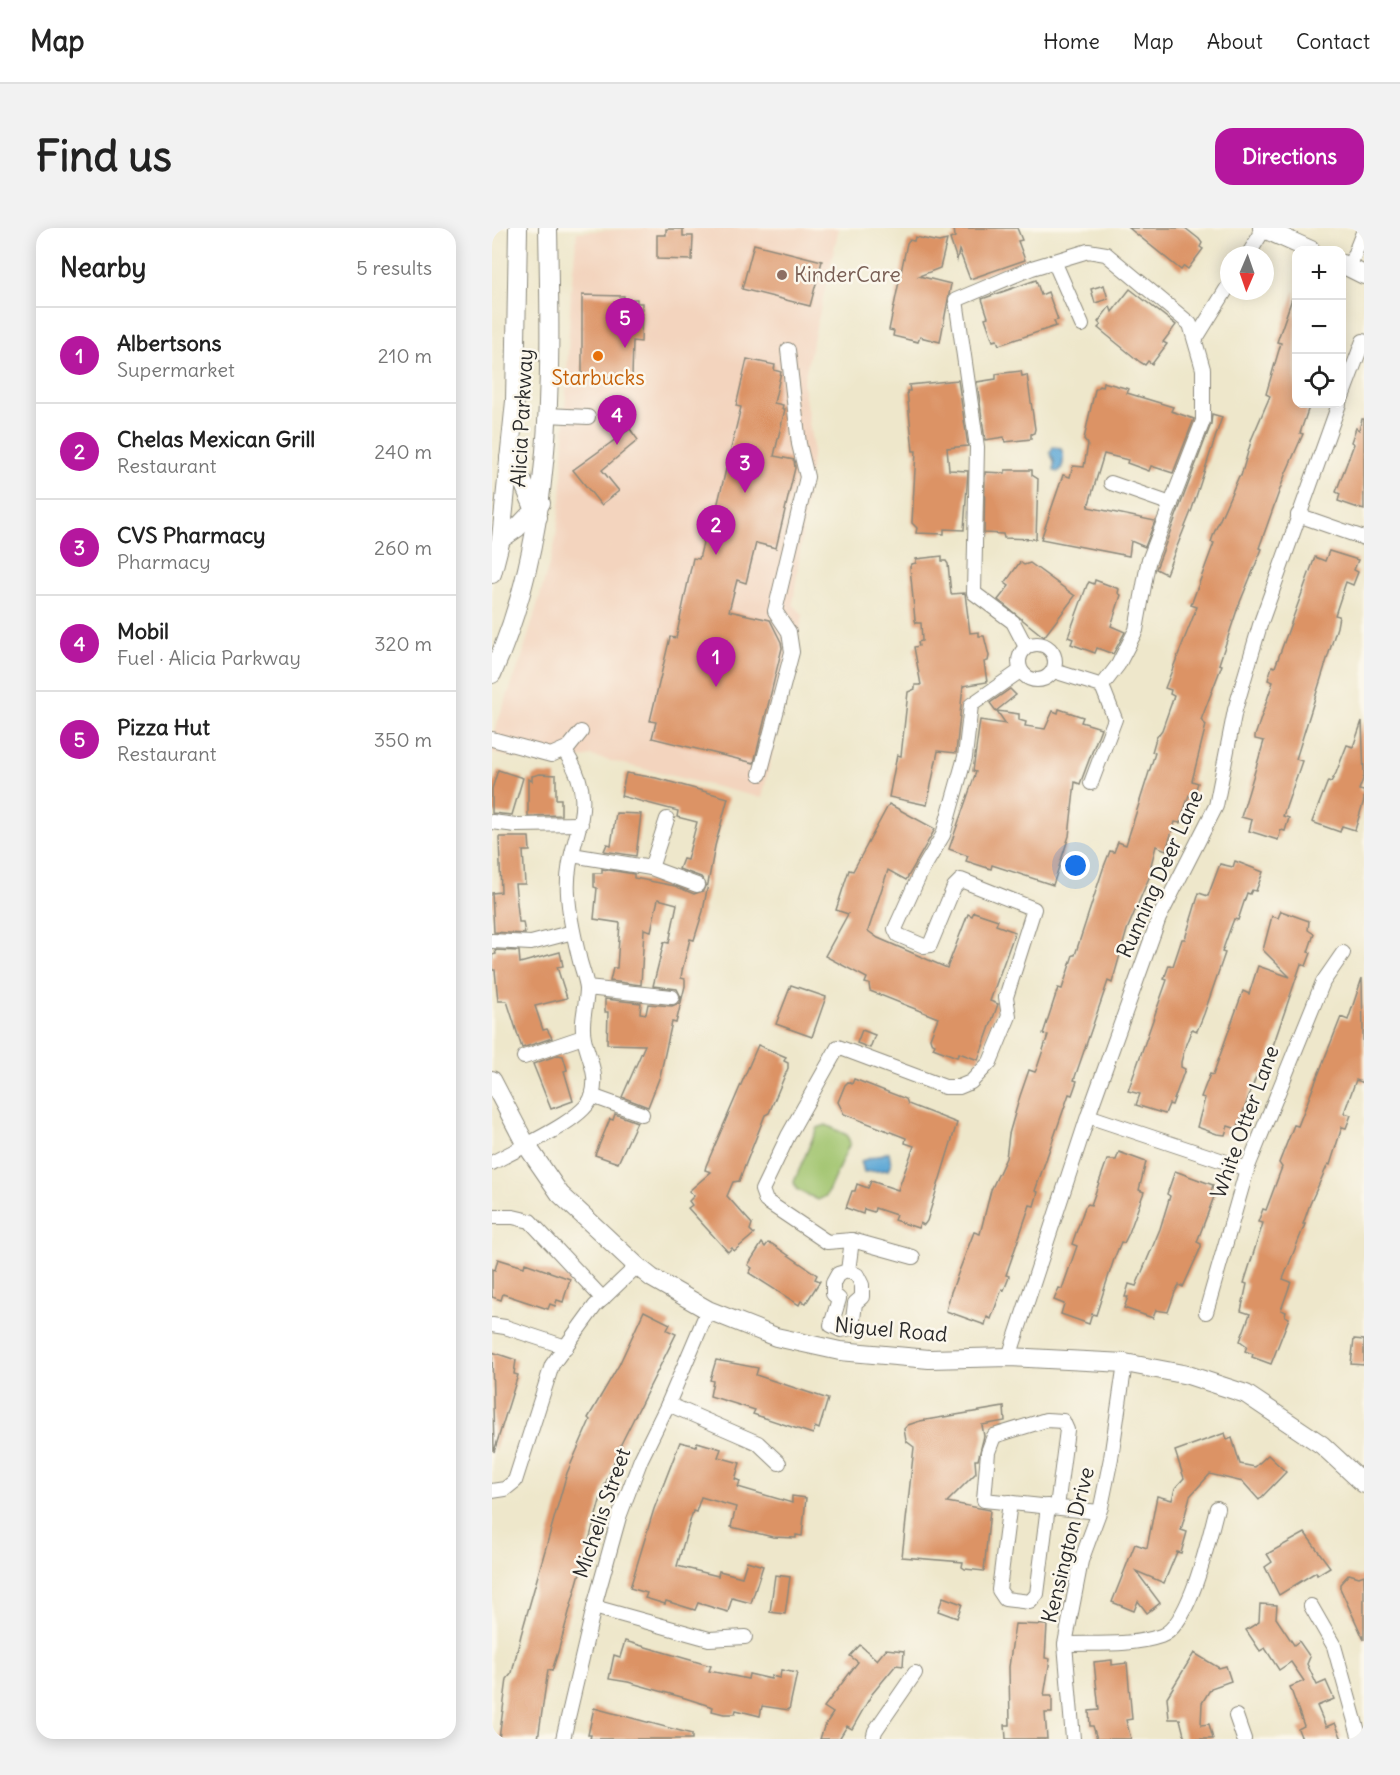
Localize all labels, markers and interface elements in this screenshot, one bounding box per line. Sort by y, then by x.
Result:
text: Map [30,23,84,59]
text: Home [1043,28,1100,55]
text: Map [1133,28,1174,55]
text: About [1207,28,1263,55]
text: Contact [1296,28,1370,55]
button: Directions [1215,128,1364,185]
text: Find us [36,130,172,182]
north arrow [1220,246,1274,300]
map controls [1292,246,1346,408]
button: + [1292,246,1346,300]
text: Nearby [60,251,146,284]
text: 5 results [356,255,432,280]
place label: KinderCare [794,261,901,288]
marker: KinderCare [775,268,789,282]
pin: 5 [606,298,644,348]
button: − [1292,300,1346,354]
text: Albertsons [117,329,222,357]
text: 1 [76,343,83,368]
text: 210 m [378,343,432,368]
street label: Alicia Parkway [504,348,539,488]
marker: Starbucks [591,349,605,363]
button: locate [1292,354,1346,408]
text: Supermarket [117,357,235,382]
place label: Starbucks [551,364,645,391]
pin: 4 [598,396,636,445]
text: Chelas Mexican Grill [117,425,315,453]
text: 2 [74,439,85,464]
text: 240 m [374,439,432,464]
pin: 3 [726,444,764,493]
text: Restaurant [117,453,216,478]
pin: 2 [696,506,736,555]
text: CVS Pharmacy [117,521,266,549]
text: 3 [74,535,85,560]
text: 260 m [374,535,432,560]
text: Pharmacy [117,549,211,574]
text: Mobil [117,617,169,645]
text: 4 [74,631,85,656]
text: 320 m [374,631,432,656]
pin: 1 [696,638,736,687]
text: Fuel · Alicia Parkway [117,645,301,670]
text: Pizza Hut [117,713,210,741]
text: 5 [74,727,85,752]
text: 350 m [374,727,432,752]
text: Restaurant [117,741,216,766]
street label: Running Deer Lane [1110,786,1209,962]
your location [1061,851,1090,880]
street label: White Otter Lane [1204,1042,1285,1202]
street label: Niguel Road [833,1311,949,1348]
street label: Michelis Street [567,1444,636,1581]
street label: Kensington Drive [1035,1464,1100,1626]

